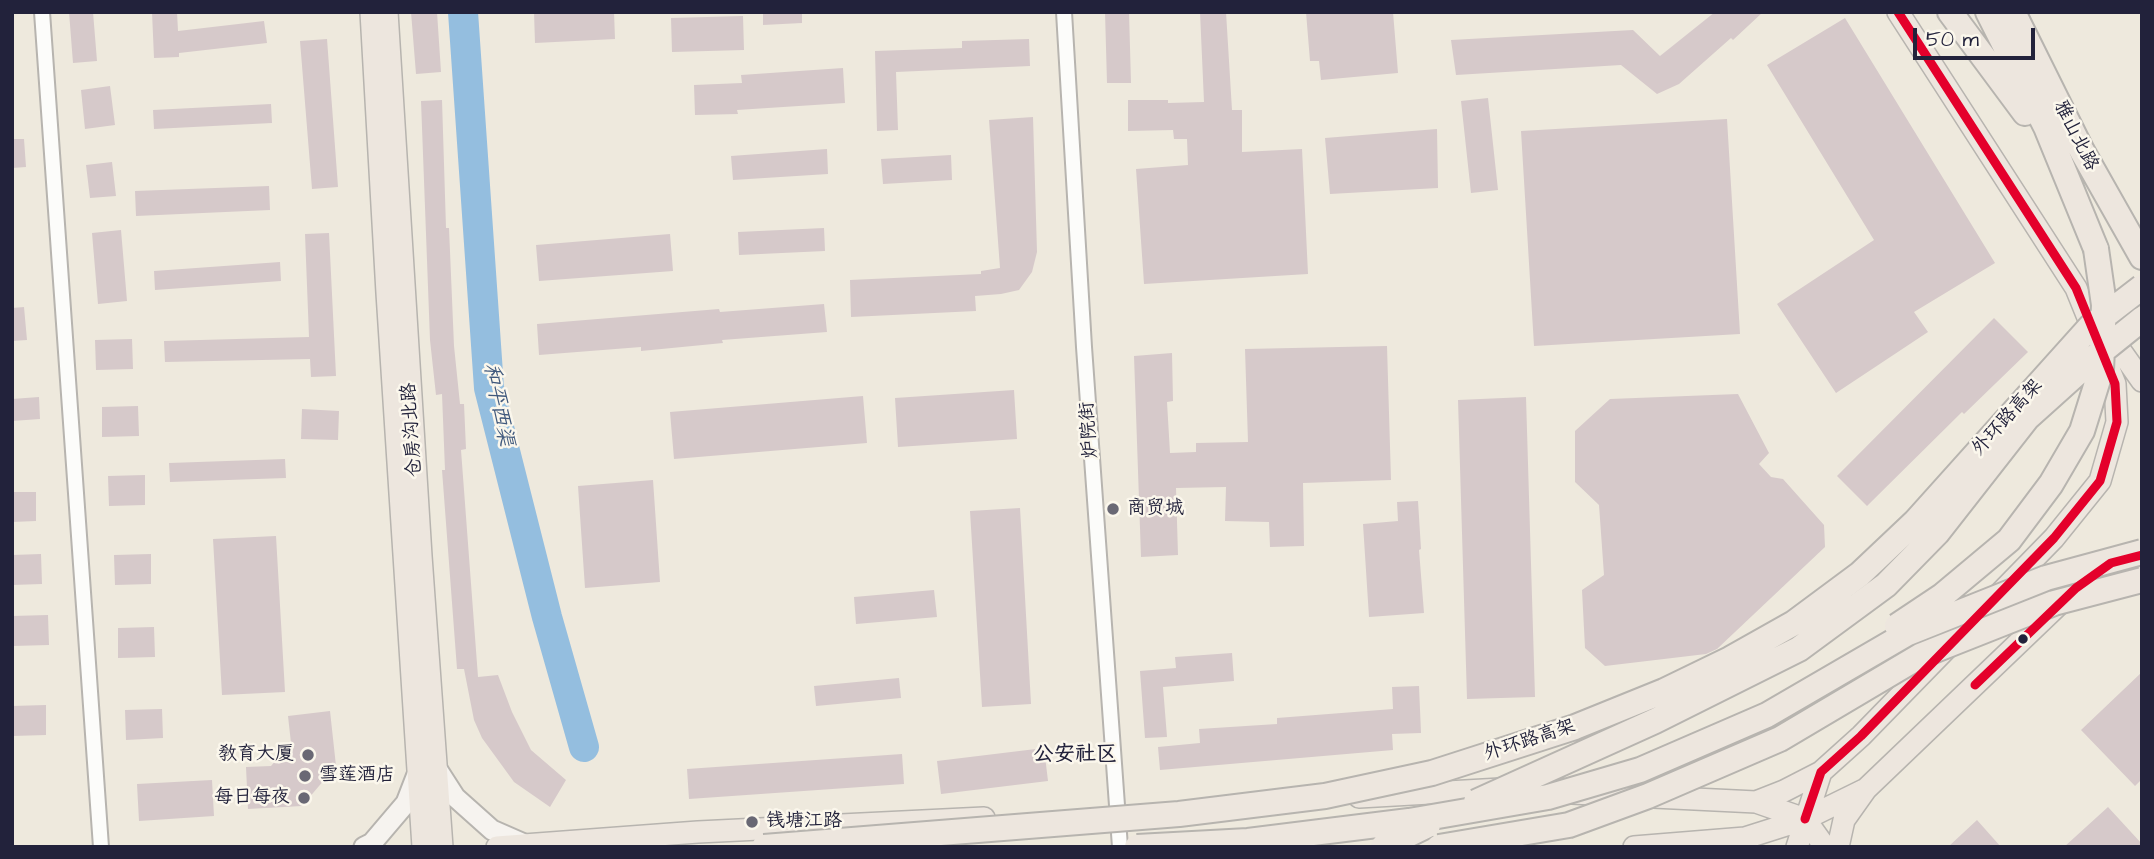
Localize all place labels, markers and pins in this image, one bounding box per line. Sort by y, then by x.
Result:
place label: 商贸城 [1127,498,1184,520]
marker: 商贸城 [1105,501,1121,517]
unlabelled marker [2016,632,2030,646]
place label: 教育大厦 [218,744,294,766]
marker: 教育大厦 [300,747,316,763]
place label: 雪莲酒店 [319,765,395,787]
marker: 雪莲酒店 [297,768,313,784]
place label: 每日每夜 [214,787,290,809]
marker: 每日每夜 [296,790,312,806]
place label: 钱塘江路 [766,811,842,833]
marker: 钱塘江路 [744,814,760,830]

